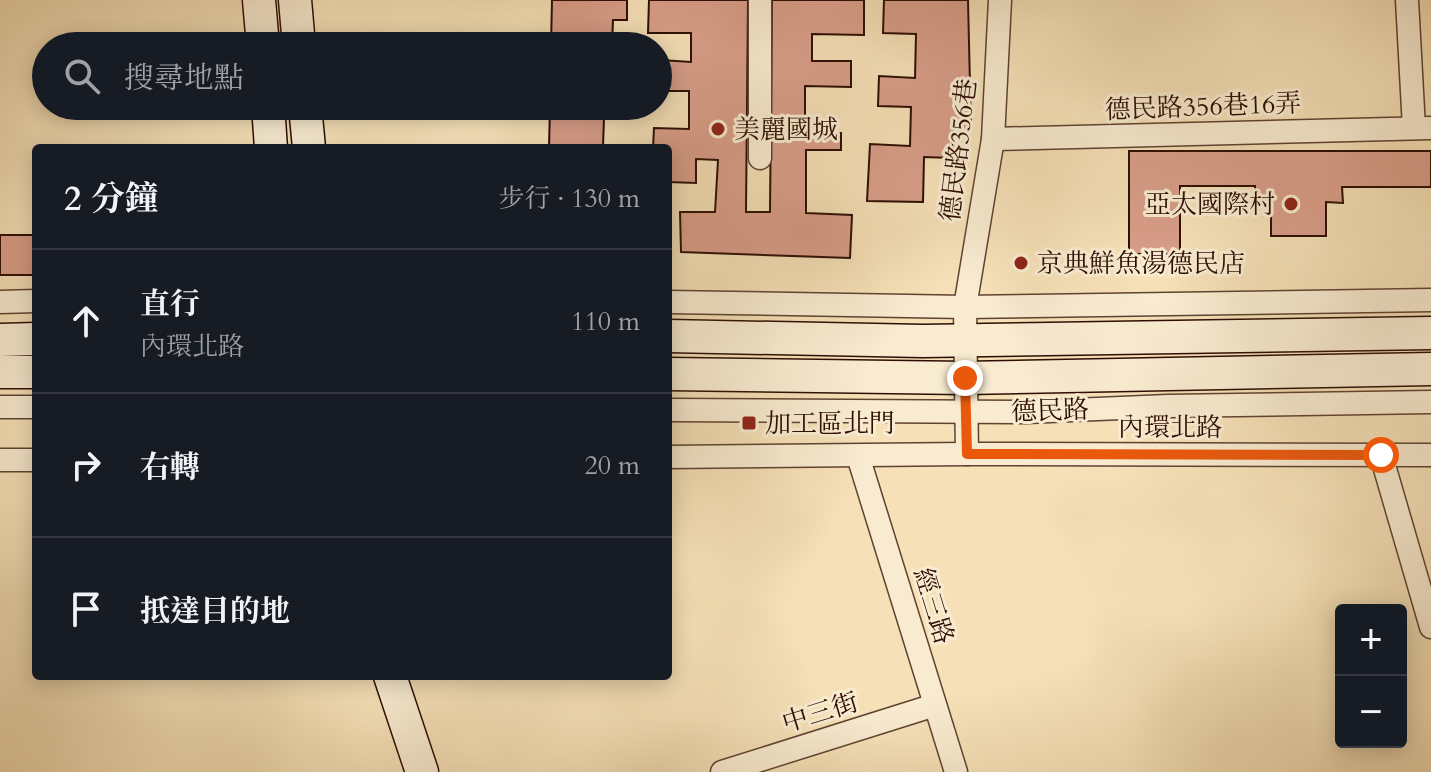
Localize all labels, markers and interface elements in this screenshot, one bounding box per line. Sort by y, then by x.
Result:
search box [32,32,672,120]
icon: search [60,54,104,98]
text: 搜尋地點 [124,58,244,99]
street label: 德民路356巷 [932,76,985,224]
street label: 德民路356巷16弄 [1104,86,1302,127]
place label: 美麗國城 [734,112,838,147]
marker: 美麗國城 [709,120,727,138]
text: 2 分鐘 [64,176,159,222]
text: 步行 · 130 m [499,181,640,216]
place label: 亞太國際村 [1145,187,1275,222]
marker: 亞太國際村 [1282,195,1300,213]
place label: 京典鮮魚湯德民店 [1037,246,1245,281]
marker: 京典鮮魚湯德民店 [1012,254,1030,272]
text: 直行 [140,284,200,325]
icon: ahead [64,299,108,343]
text: 110 m [571,304,640,339]
text: 內環北路 [140,329,244,364]
route end [947,360,983,396]
street label: 德民路 [1010,392,1090,429]
place label: 加工區北門 [765,406,895,441]
street label: 內環北路 [1118,410,1222,445]
marker: 加工區北門 [740,414,758,432]
route start [1363,437,1399,473]
icon: right [64,443,108,487]
text: 右轉 [140,447,200,488]
text: 20 m [584,448,640,483]
street label: 經三路 [905,564,962,649]
icon: arrive [64,587,108,631]
text: 抵達目的地 [140,591,290,632]
map controls [1335,604,1407,748]
button: + [1335,604,1407,676]
button: − [1335,676,1407,748]
street label: 中三街 [778,684,863,741]

